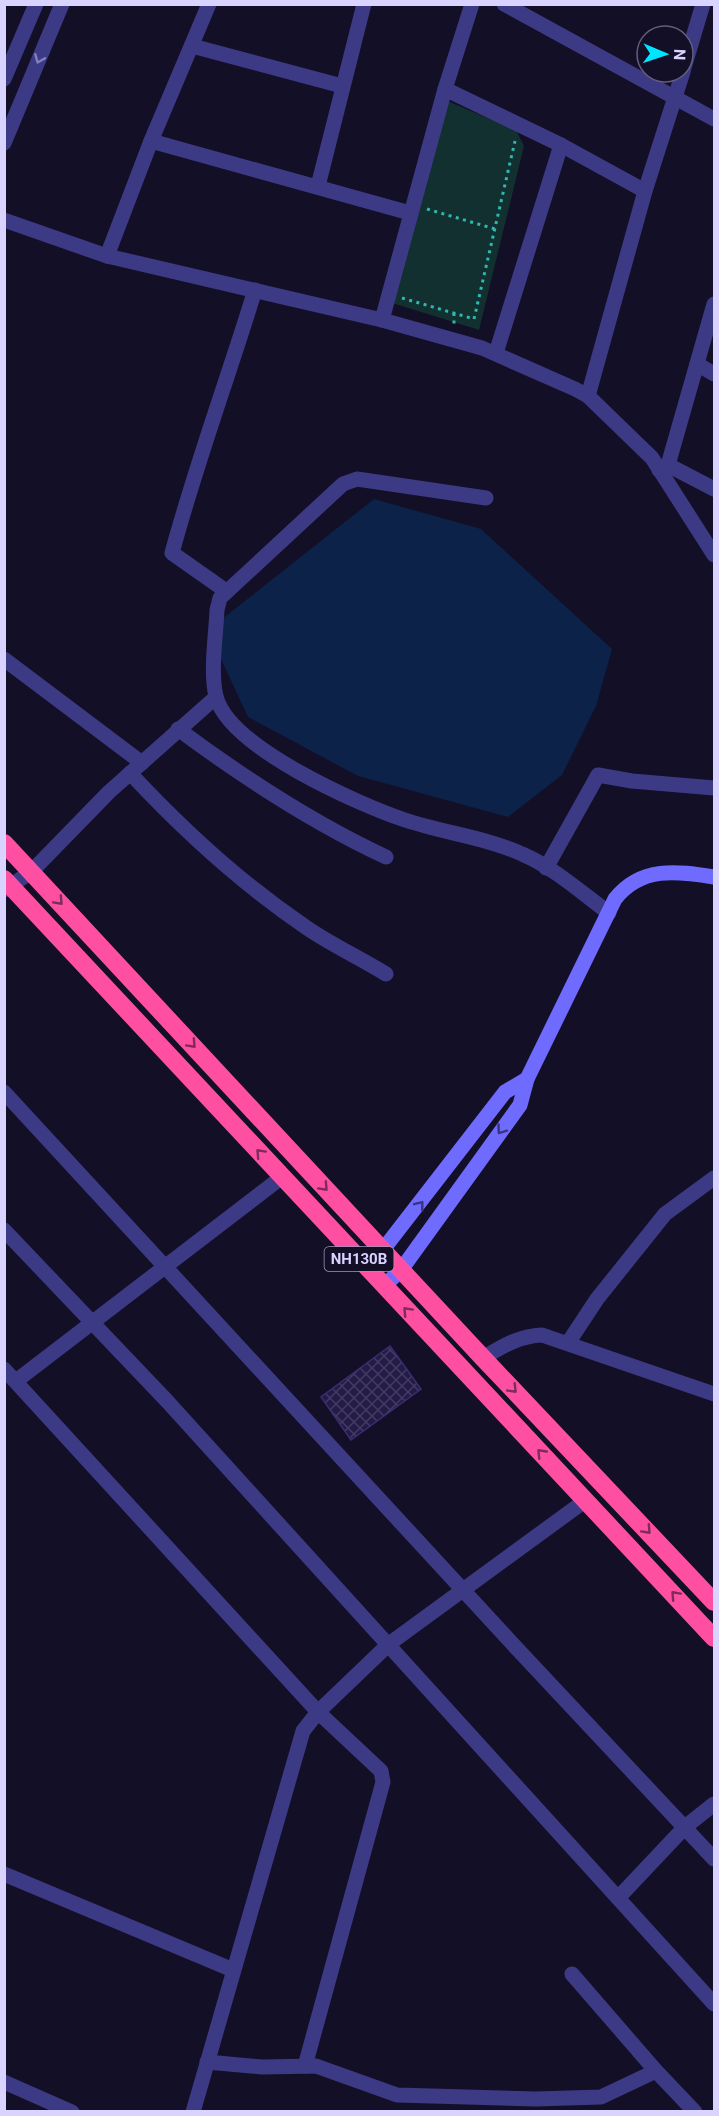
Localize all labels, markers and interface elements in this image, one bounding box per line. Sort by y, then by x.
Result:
north arrow [635,24,695,84]
text: N [670,49,689,60]
one-way arrow [34,52,46,63]
one-way arrow [51,894,62,905]
one-way arrow [185,1037,196,1047]
one-way arrow [498,1124,509,1135]
one-way arrow [256,1150,267,1160]
one-way arrow [317,1179,328,1190]
one-way arrow [413,1200,424,1211]
road number: NH130B [324,1247,394,1271]
one-way arrow [404,1307,415,1318]
one-way arrow [505,1382,516,1393]
one-way arrow [537,1450,548,1460]
one-way arrow [640,1524,651,1534]
one-way arrow [671,1591,682,1602]

